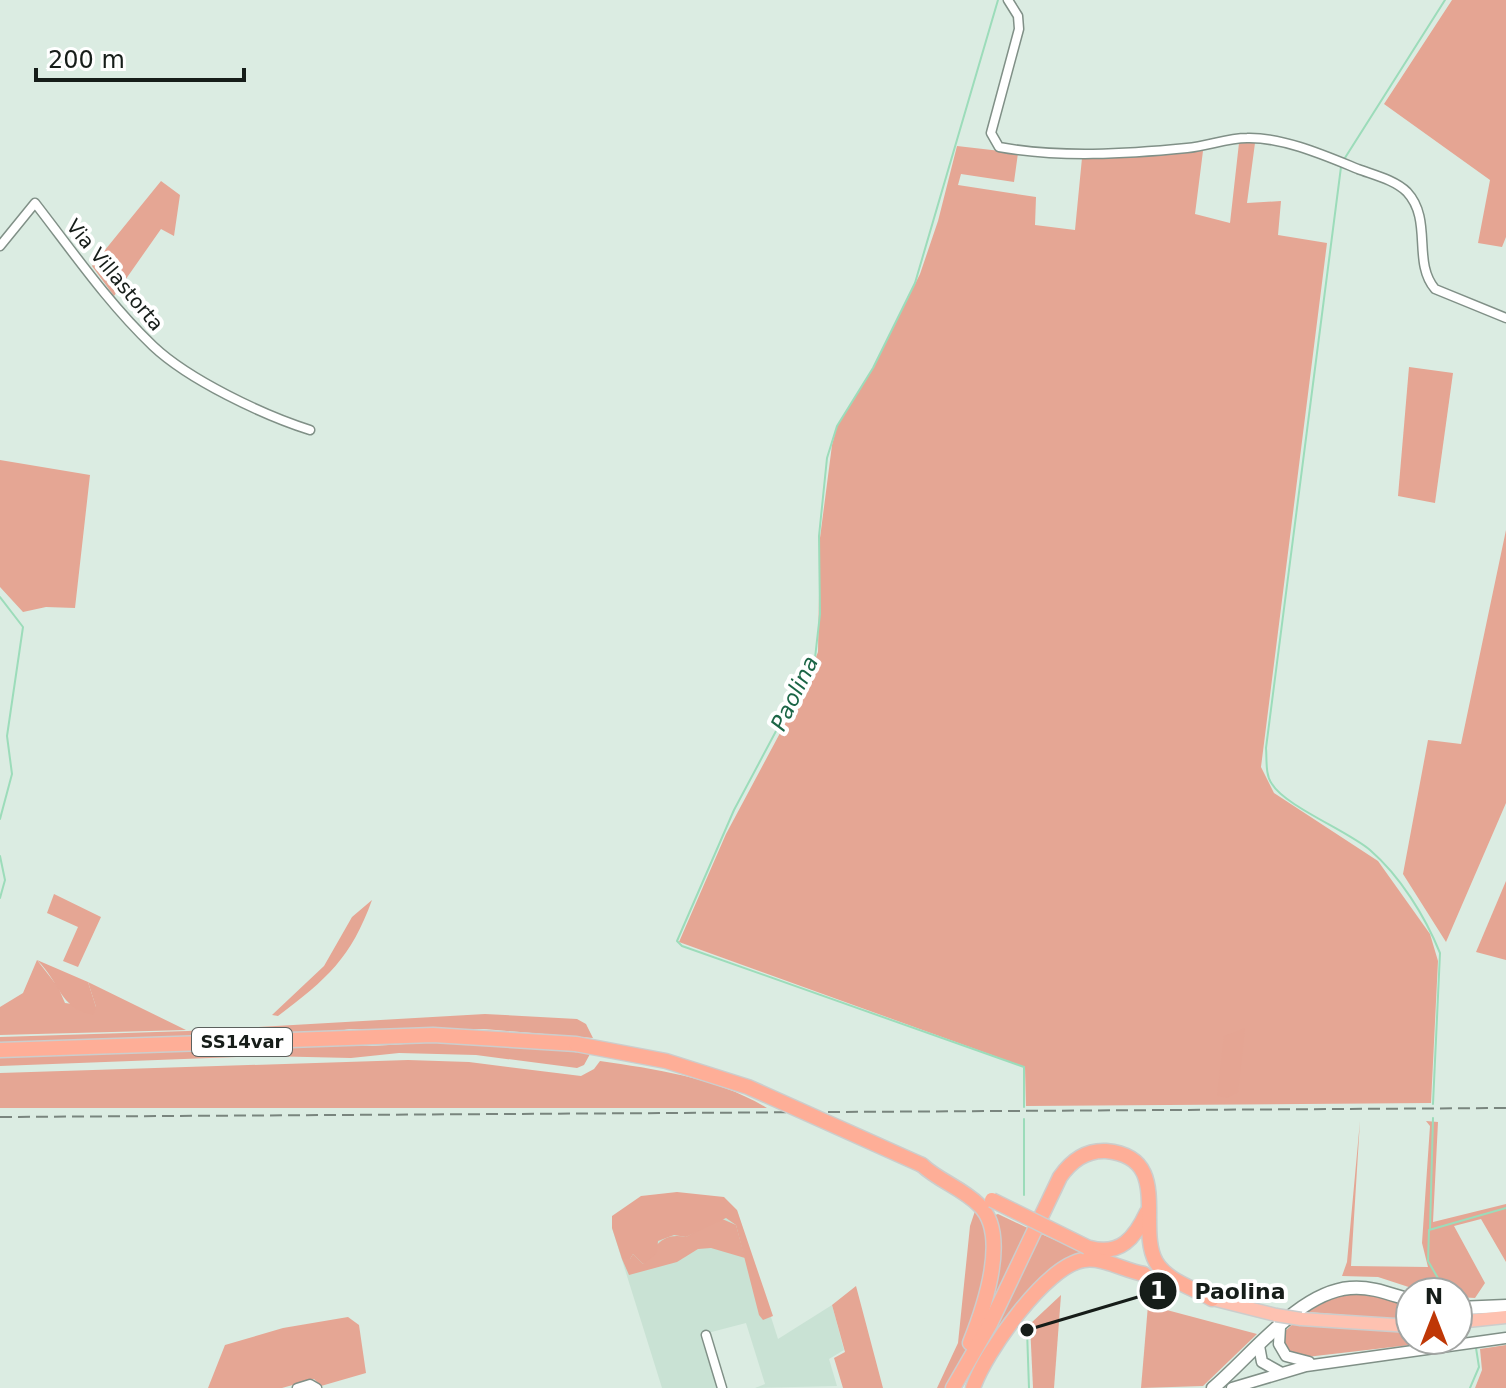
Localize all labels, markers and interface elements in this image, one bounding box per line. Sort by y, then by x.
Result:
scale bar [36,32,244,82]
text: 200 m [48,46,125,74]
street label: Via Villastorta [61,214,169,336]
water label: Paolina [766,652,823,735]
road number: SS14var [192,1028,292,1056]
callout: Paolina [1138,1268,1301,1314]
north arrow [1394,1276,1474,1356]
text: 1 [1150,1277,1166,1305]
text: Paolina [1194,1279,1286,1304]
text: N [1425,1284,1443,1309]

